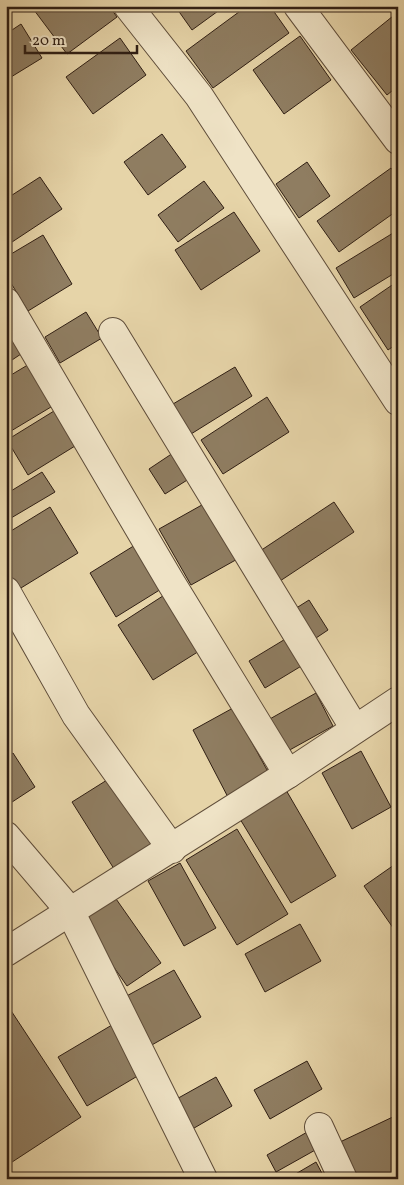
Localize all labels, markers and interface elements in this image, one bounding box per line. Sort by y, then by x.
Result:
scale bar [25,22,138,54]
text: 20 m [32,31,65,52]

